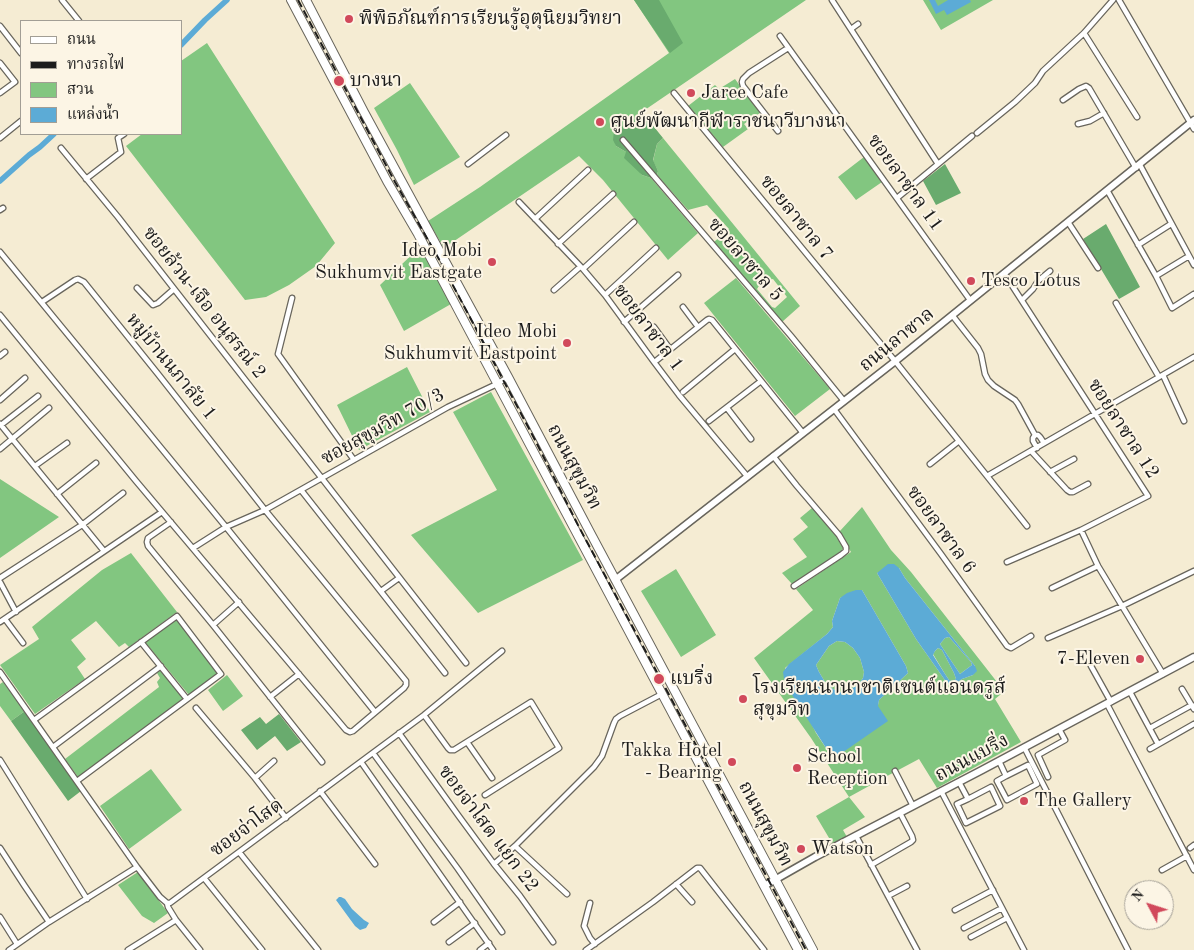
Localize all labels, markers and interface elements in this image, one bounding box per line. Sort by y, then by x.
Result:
place label: พิพิธภัณฑ์การเรียนรู้อุตุนิยมวิทยา [359,8,622,30]
marker: พิพิธภัณฑ์การเรียนรู้อุตุนิยมวิทยา [343,13,355,25]
legend [20,20,182,135]
text: ถนน [67,33,96,48]
text: ทางรถไฟ [67,58,124,73]
place label: บางนา [350,70,402,92]
marker: บางนา [332,74,346,88]
place label: Jaree Cafe [701,82,788,104]
text: สวน [67,83,94,98]
marker: Jaree Cafe [685,87,697,99]
text: แหล่งน้ำ [67,108,119,123]
place label: ศูนย์พัฒนากีฬาราชนาวีบางนา [610,111,846,133]
marker: ศูนย์พัฒนากีฬาราชนาวีบางนา [594,116,606,128]
street label: ซอยลาซาล 11 [862,130,948,236]
street label: ซอยลาซาล 7 [755,171,837,265]
street label: ซอยลาซาล 5 [703,214,787,306]
street label: ซอยล้วน-เจือ อนุสรณ์ 2 [137,222,271,384]
place label: Ideo Mobi Sukhumvit Eastgate [315,240,482,284]
marker: Ideo Mobi Sukhumvit Eastgate [486,256,498,268]
place label: Tesco Lotus [981,270,1080,292]
marker: Tesco Lotus [965,275,977,287]
street label: ซอยลาซาล 1 [608,280,688,376]
street label: ถนนลาซาล [855,303,939,377]
street label: หมู่บ้านนภาลัย 1 [121,309,221,425]
place label: Ideo Mobi Sukhumvit Eastpoint [384,321,557,365]
marker: Ideo Mobi Sukhumvit Eastpoint [561,337,573,349]
street label: ซอยลาซาล 12 [1082,375,1164,483]
street label: ซอยสุขุมวิท 70/3 [317,384,449,470]
street label: ถนนสุขุมวิท [542,420,606,514]
street label: ซอยลาซาล 6 [901,482,981,578]
place label: 7-Eleven [1057,648,1130,670]
marker: 7-Eleven [1134,653,1146,665]
place label: แบริ่ง [670,668,713,690]
marker: แบริ่ง [652,672,666,686]
place label: โรงเรียนนานาชาติเซนต์แอนดรูส์ สุขุมวิท [753,677,1006,721]
marker: โรงเรียนนานาชาติเซนต์แอนดรูส์ สุขุมวิท [737,693,749,705]
street label: ถนนแบริ่ง [931,729,1013,787]
place label: Takka Hotel - Bearing [621,740,722,784]
place label: School Reception [807,746,888,790]
marker: Takka Hotel - Bearing [726,756,738,768]
street label: ซอยจ่าโสด แยก 22 [433,761,543,897]
marker: School Reception [791,762,803,774]
street label: ถนนสุขุมวิท [733,777,797,871]
place label: The Gallery [1034,790,1132,812]
street label: ซอยจ่าโสด [206,794,288,862]
marker: The Gallery [1018,795,1030,807]
place label: Watson [811,838,874,860]
marker: Watson [795,843,807,855]
north arrow [1124,880,1174,930]
text: N [1129,887,1147,905]

